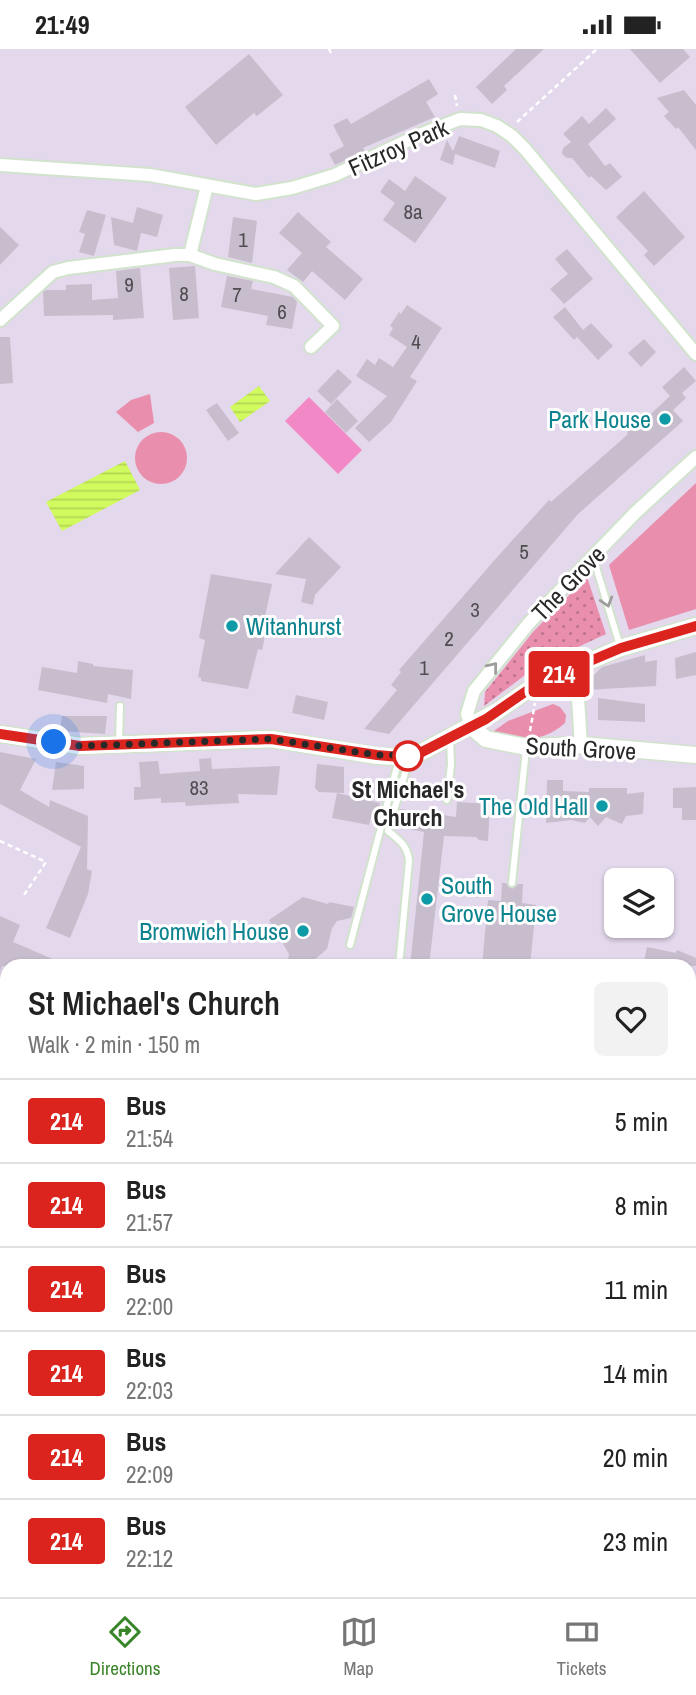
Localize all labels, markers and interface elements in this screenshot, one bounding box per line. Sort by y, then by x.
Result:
text: 21:49 [35,7,90,42]
street label: Fitzroy Park [343,111,453,183]
house number: 8a [403,197,423,226]
house number: 1 [238,225,248,254]
house number: 9 [124,270,134,299]
house number: 8 [179,279,189,308]
house number: 7 [232,280,242,309]
house number: 6 [277,297,287,326]
house number: 4 [411,327,421,356]
place label: Park House [548,403,651,435]
marker: Park House [657,411,673,427]
house number: 5 [519,537,529,566]
street label: The Grove [524,538,612,628]
house number: 3 [470,595,480,624]
one-way arrow [598,596,613,608]
place label: Witanhurst [246,610,342,642]
marker: Witanhurst [224,618,240,634]
house number: 2 [444,624,454,653]
line badge: 214 [519,651,599,697]
house number: 1 [419,653,429,682]
text: 214 [543,658,575,690]
one-way arrow [485,663,498,675]
your location [36,724,71,759]
street label: South Grove [525,729,637,767]
marker: St Michael's Church [393,741,423,771]
house number: 83 [189,773,209,802]
place label: St Michael's Church [352,773,465,833]
place label: The Old Hall [479,790,588,822]
marker: The Old Hall [594,798,610,814]
map controls [604,868,674,938]
button: layers [604,868,674,938]
place label: South Grove House [441,869,557,929]
marker: South Grove House [419,891,435,907]
place label: Bromwich House [139,915,289,947]
marker: Bromwich House [295,923,311,939]
text: St Michael's Church [28,981,280,1025]
button: heart [594,982,668,1056]
text: Walk · 2 min · 150 m [28,1029,200,1060]
text: Bus [126,1088,166,1123]
text: 5 min [615,1104,668,1139]
text: 214 [50,1105,83,1137]
text: 21:54 [126,1123,173,1154]
text: Bus [126,1172,166,1207]
text: 8 min [615,1188,668,1223]
text: 214 [50,1189,83,1221]
text: 21:57 [126,1207,173,1238]
text: Bus [126,1256,166,1291]
text: 11 min [604,1272,668,1307]
text: 214 [50,1273,83,1305]
text: 22:00 [126,1291,173,1322]
text: Bus [126,1340,166,1375]
text: 14 min [603,1356,668,1391]
text: 214 [50,1357,83,1389]
text: 22:03 [126,1375,173,1406]
text: Bus [126,1424,166,1459]
text: 20 min [603,1440,668,1475]
text: 214 [50,1441,83,1473]
text: 22:09 [126,1459,173,1490]
text: Bus [126,1508,166,1543]
text: 23 min [603,1524,668,1559]
text: 214 [50,1525,83,1557]
text: 22:12 [126,1543,173,1574]
tab: Directions [90,1613,161,1681]
tab: Map [340,1613,378,1681]
tab: Tickets [557,1613,606,1681]

